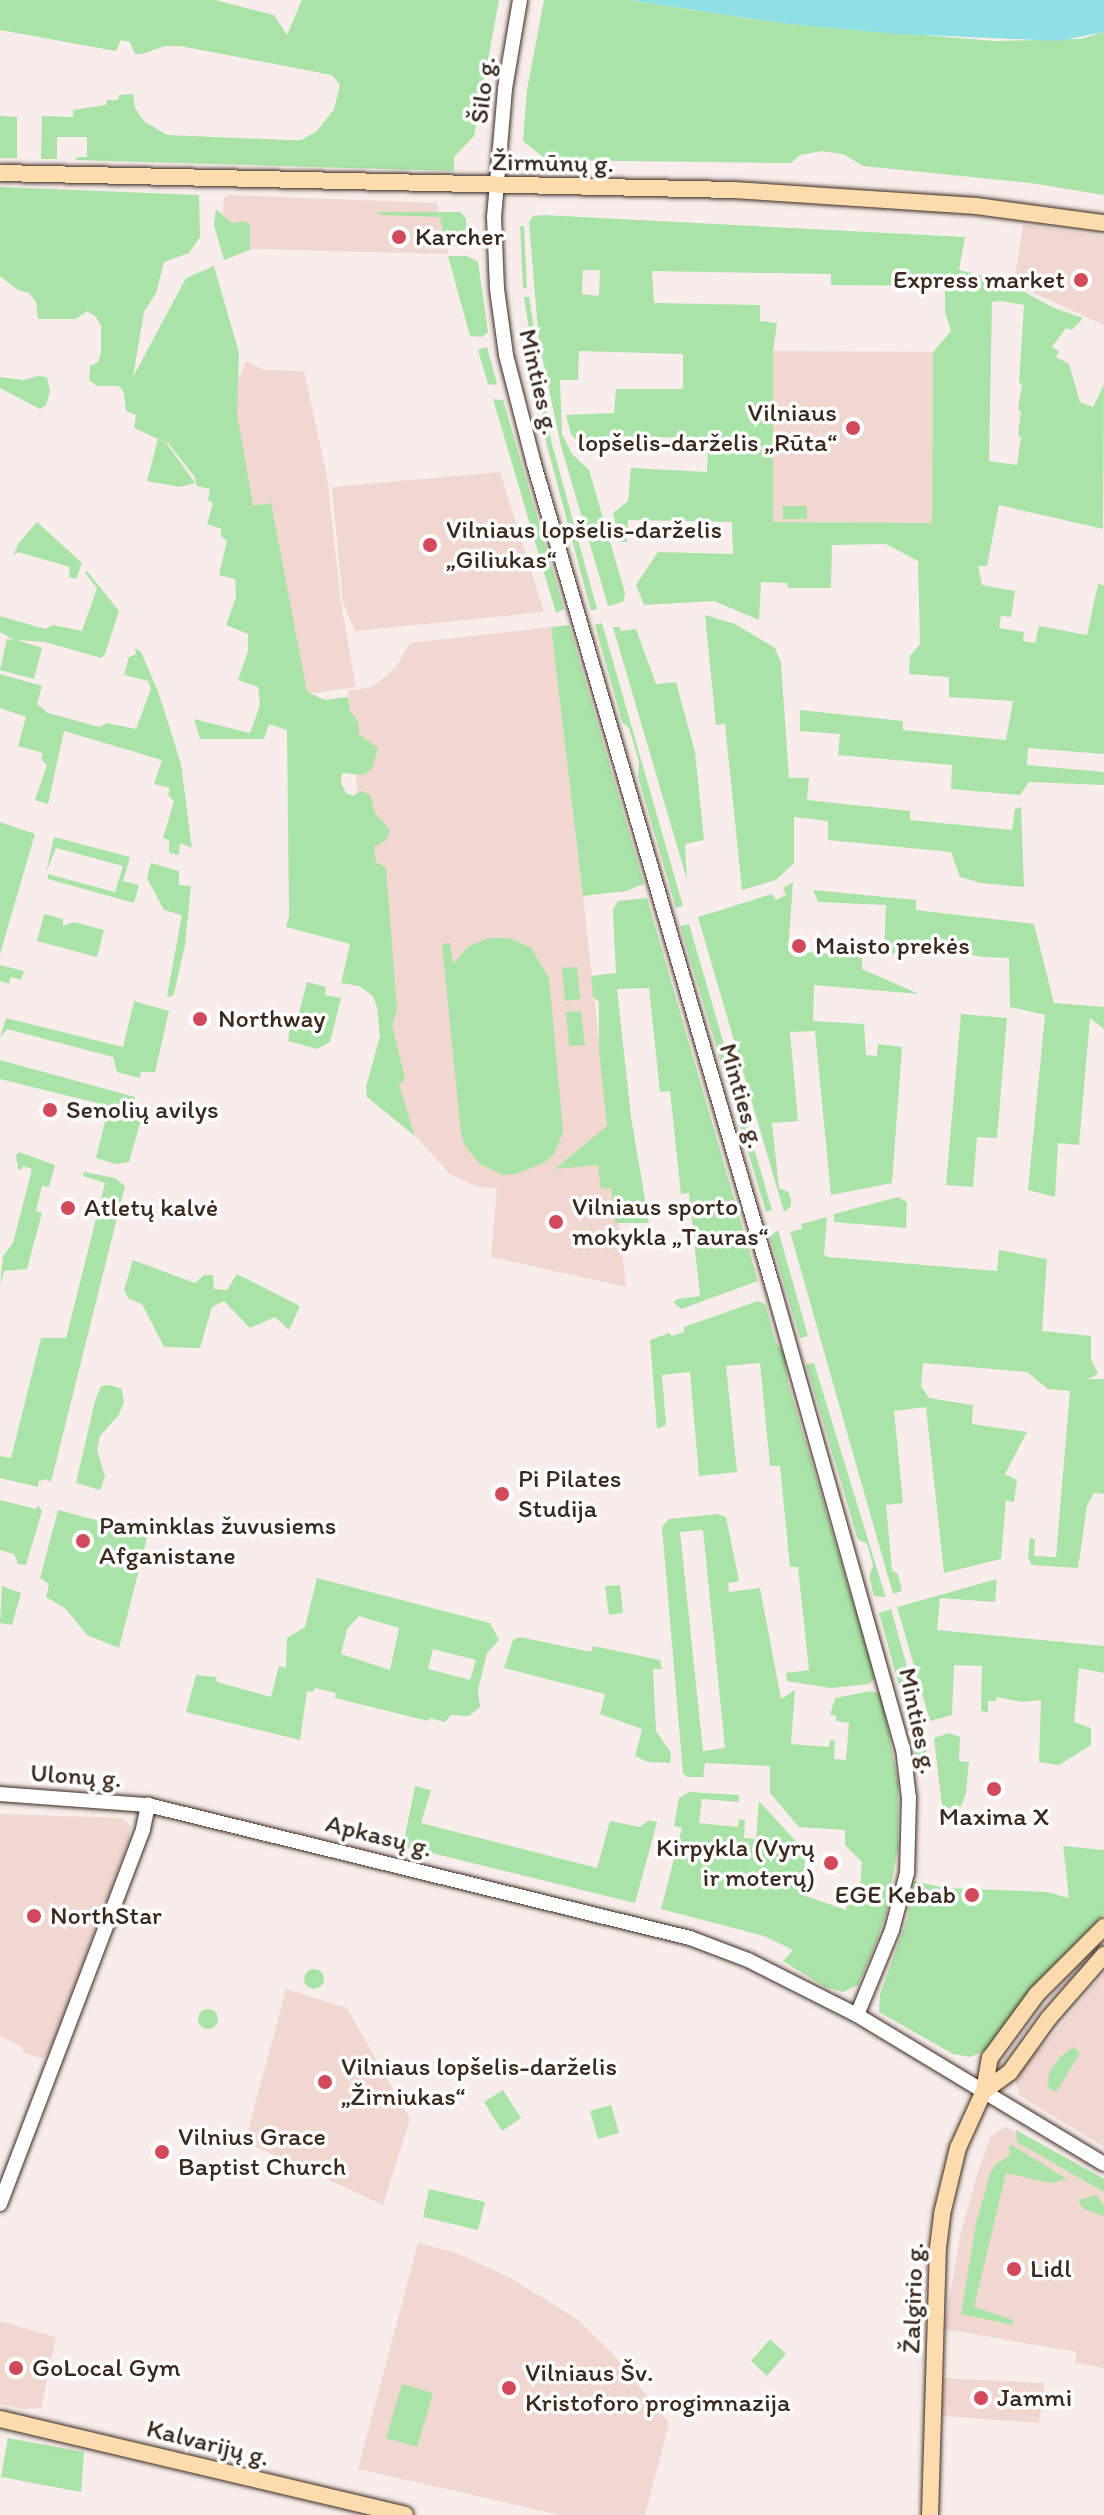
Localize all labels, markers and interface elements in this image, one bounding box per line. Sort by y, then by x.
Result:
street label: Šilo g. [463,55,503,125]
street label: Žirmūnų g. [492,146,614,180]
place label: Karcher [415,221,504,253]
marker: Karcher [390,228,408,246]
place label: Express market [893,264,1065,296]
marker: Express market [1072,271,1090,289]
street label: Minties g. [512,326,566,438]
place label: Vilniaus lopšelis-darželis „Rūta“ [578,397,837,458]
marker: Vilniaus lopšelis-darželis „Rūta“ [844,419,862,437]
place label: Vilniaus lopšelis-darželis „Giliukas“ [446,514,722,576]
marker: Vilniaus lopšelis-darželis „Giliukas“ [421,536,439,554]
place label: Maisto prekės [815,930,969,962]
marker: Maisto prekės [790,937,808,955]
place label: Northway [218,1003,325,1035]
marker: Northway [189,1008,211,1030]
street label: Minties g. [712,1040,772,1152]
place label: Senolių avilys [66,1094,218,1126]
marker: Senolių avilys [41,1101,59,1119]
place label: Vilniaus sporto mokykla „Tauras“ [572,1191,766,1252]
place label: Atletų kalvė [84,1192,219,1224]
marker: Atletų kalvė [59,1199,77,1217]
marker: Vilniaus sporto mokykla „Tauras“ [547,1213,565,1231]
place label: Pi Pilates Studija [518,1463,621,1524]
marker: Pi Pilates Studija [493,1485,511,1503]
place label: Paminklas žuvusiems Afganistane [99,1510,337,1572]
marker: Paminklas žuvusiems Afganistane [74,1532,92,1550]
street label: Minties g. [892,1665,944,1777]
street label: Ulonų g. [29,1757,123,1795]
marker: Maxima X [985,1780,1003,1798]
place label: Maxima X [939,1801,1049,1833]
street label: Apkasų g. [322,1808,436,1864]
place label: Kirpykla (Vyrų ir moterų) [657,1832,815,1894]
marker: Kirpykla (Vyrų ir moterų) [822,1854,840,1872]
place label: EGE Kebab [835,1879,956,1911]
marker: EGE Kebab [963,1886,981,1904]
place label: NorthStar [50,1900,162,1932]
marker: NorthStar [25,1907,43,1925]
place label: Vilniaus lopšelis-darželis „Žirniukas“ [341,2051,617,2112]
marker: Vilniaus lopšelis-darželis „Žirniukas“ [316,2073,334,2091]
place label: Vilnius Grace Baptist Church [178,2121,347,2182]
marker: Vilnius Grace Baptist Church [153,2143,171,2161]
street label: Žalgirio g. [895,2242,931,2354]
place label: Lidl [1030,2253,1071,2285]
marker: Lidl [1005,2260,1023,2278]
place label: GoLocal Gym [32,2352,180,2384]
place label: Vilniaus Šv. Kristoforo progimnazija [525,2357,789,2418]
marker: GoLocal Gym [7,2359,25,2377]
marker: Vilniaus Šv. Kristoforo progimnazija [500,2379,518,2397]
place label: Jammi [997,2382,1072,2414]
marker: Jammi [972,2389,990,2407]
street label: Kalvarijų g. [143,2413,273,2473]

